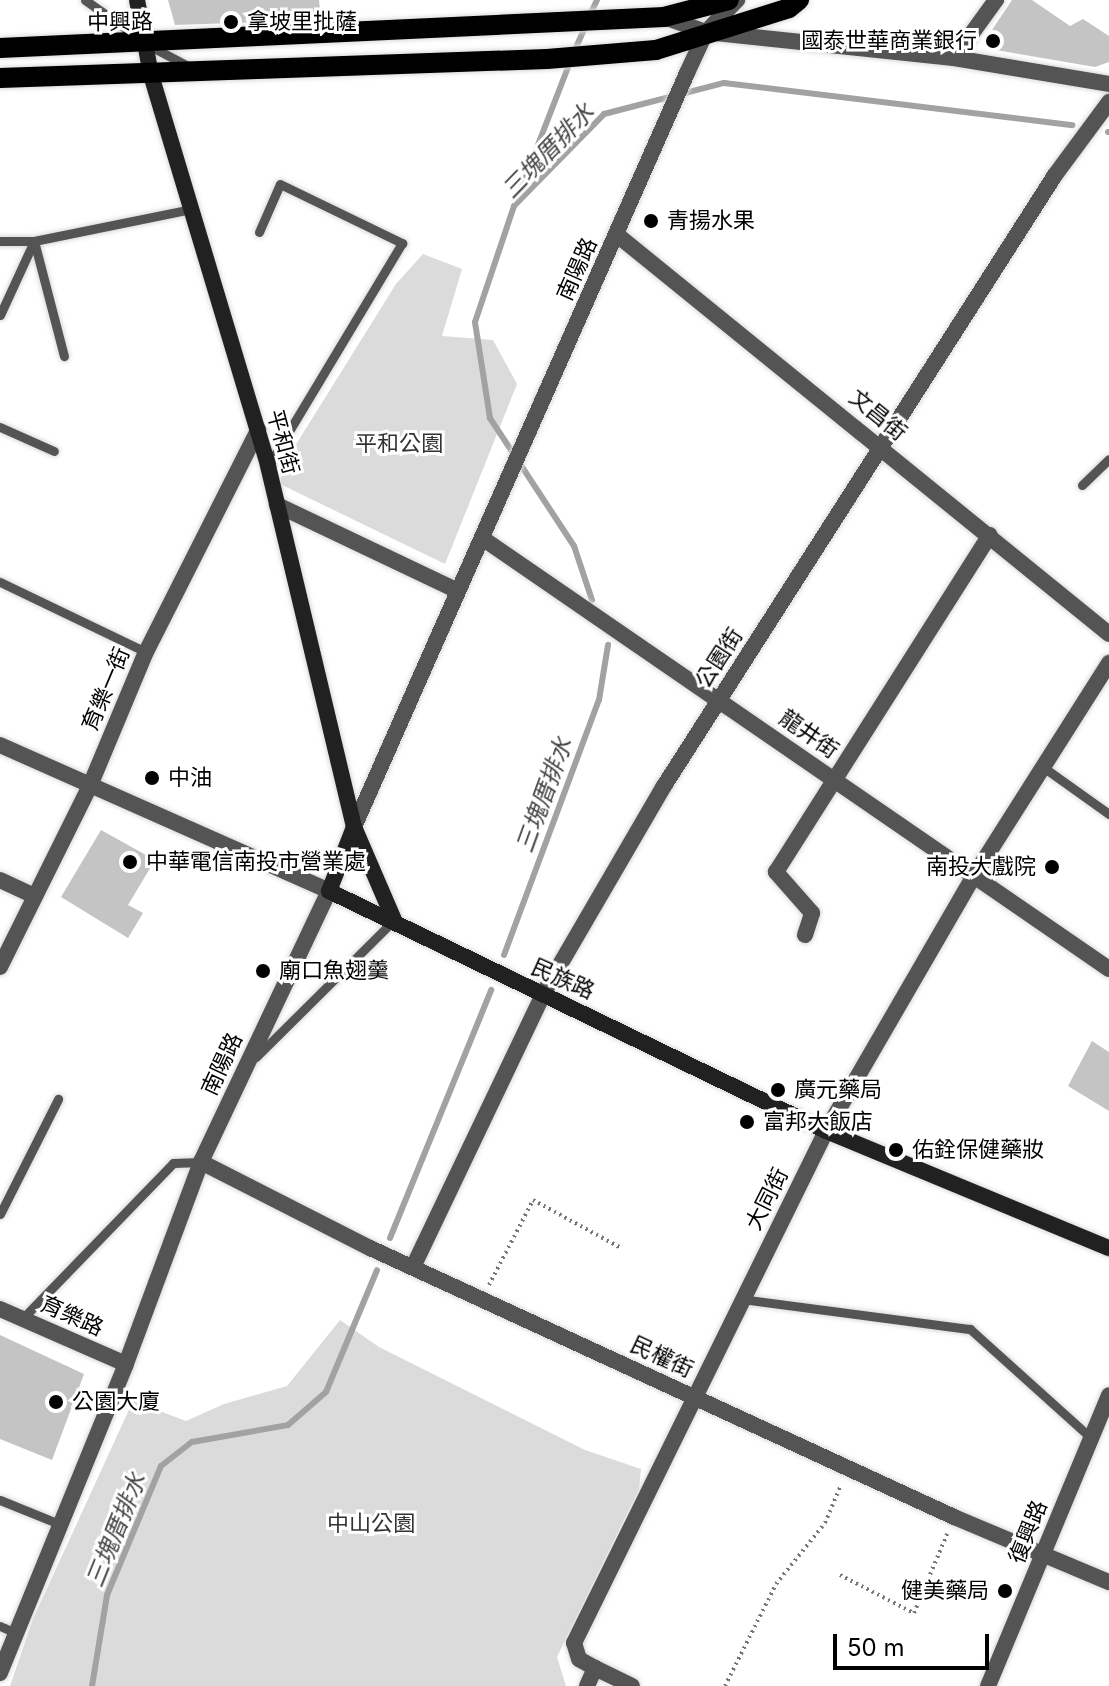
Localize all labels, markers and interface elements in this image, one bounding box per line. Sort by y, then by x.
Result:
street label: 中興路 [87,8,153,36]
place label: 拿坡里批薩 [247,9,357,35]
marker: 拿坡里批薩 [222,13,240,31]
place label: 國泰世華商業銀行 [801,28,977,54]
marker: 國泰世華商業銀行 [984,32,1002,50]
water label: 三塊厝排水 [496,98,600,204]
place label: 青揚水果 [667,208,755,234]
marker: 青揚水果 [642,212,660,230]
street label: 南陽路 [552,233,602,305]
street label: 文昌街 [844,384,912,446]
street label: 平和街 [262,407,304,477]
park label: 平和公園 [355,431,443,457]
street label: 公園街 [690,623,748,693]
street label: 育樂一街 [77,643,135,735]
street label: 龍井街 [774,704,844,764]
water label: 三塊厝排水 [510,734,578,856]
place label: 中油 [168,765,212,791]
marker: 中油 [143,769,161,787]
place label: 中華電信南投市營業處 [146,849,366,875]
marker: 中華電信南投市營業處 [121,853,139,871]
place label: 南投大戲院 [926,854,1036,880]
marker: 南投大戲院 [1043,858,1061,876]
street label: 民族路 [527,954,599,1004]
place label: 廟口魚翅羹 [279,958,389,984]
marker: 廟口魚翅羹 [254,962,272,980]
street label: 南陽路 [196,1029,248,1099]
place label: 廣元藥局 [794,1077,882,1103]
marker: 廣元藥局 [769,1081,787,1099]
place label: 富邦大飯店 [763,1109,873,1135]
marker: 富邦大飯店 [738,1113,756,1131]
place label: 佑銓保健藥妝 [912,1137,1044,1163]
marker: 佑銓保健藥妝 [887,1141,905,1159]
street label: 大同街 [740,1164,794,1234]
street label: 育樂路 [36,1291,108,1341]
street label: 民權街 [627,1331,697,1383]
place label: 公園大廈 [72,1389,160,1415]
marker: 公園大廈 [47,1393,65,1411]
water label: 三塊厝排水 [80,1469,152,1591]
street label: 復興路 [1003,1496,1053,1568]
park label: 中山公園 [327,1511,415,1537]
place label: 健美藥局 [901,1578,989,1604]
marker: 健美藥局 [996,1582,1014,1600]
scale bar [837,1618,993,1668]
text: 50 m [847,1633,905,1662]

